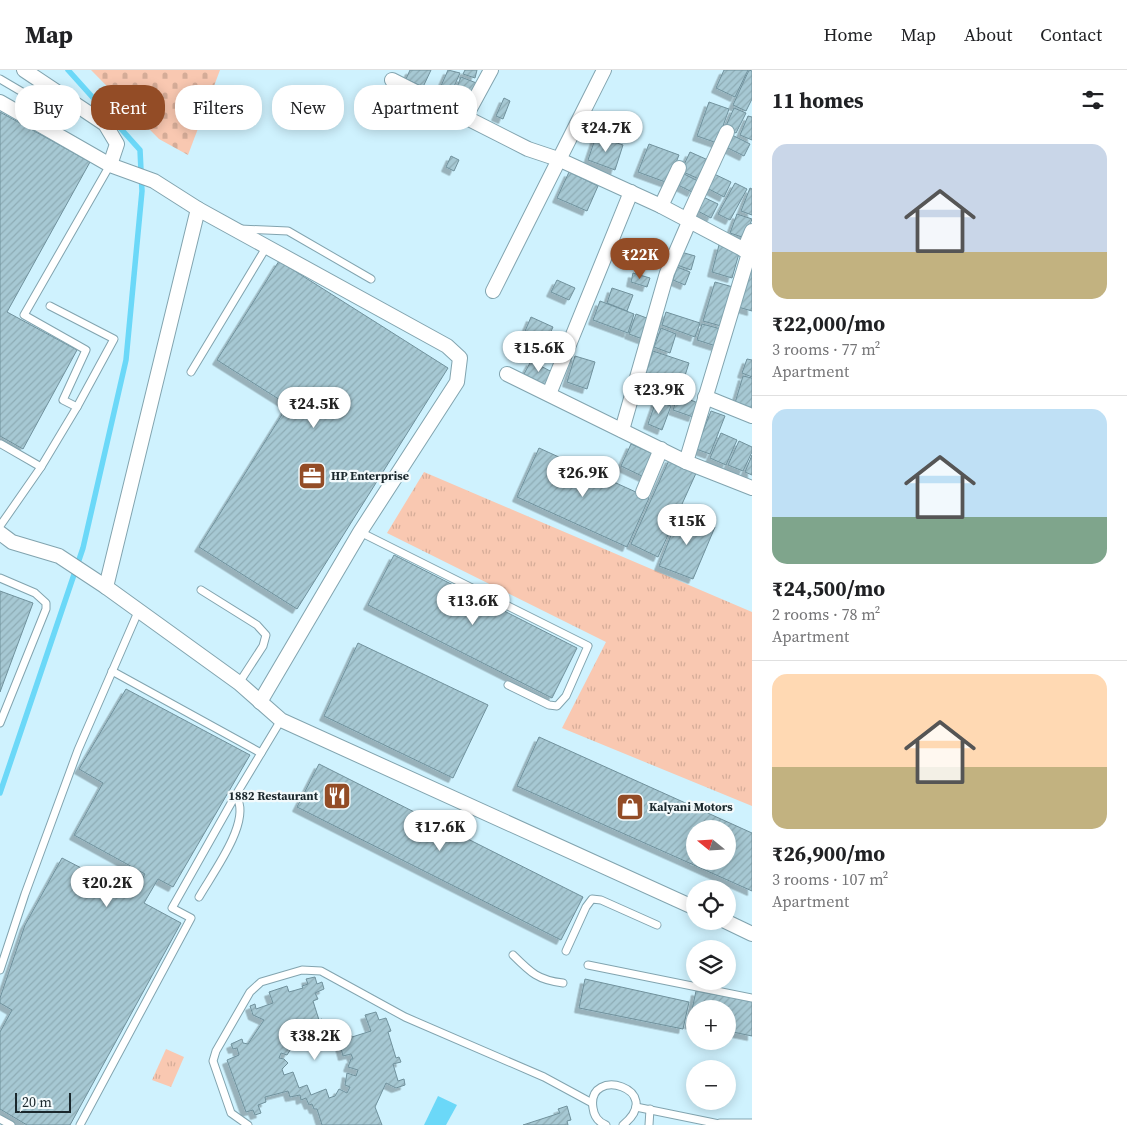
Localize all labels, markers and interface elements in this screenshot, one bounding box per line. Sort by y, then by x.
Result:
text: Map [25,18,73,51]
text: Home [824,22,873,47]
text: Map [901,22,936,47]
text: About [964,22,1012,47]
text: Contact [1040,22,1102,47]
chip: Buy [15,85,81,130]
chip: Rent [91,85,165,130]
chip: Filters [175,85,262,130]
chip: New [272,85,344,130]
chip: Apartment [354,85,477,130]
text: 11 homes [772,86,864,115]
icon: filters [1079,86,1107,114]
pin: ₹24.7K [565,111,647,153]
text: ₹24.7K [581,116,631,138]
icon: home [895,176,985,266]
pin: ₹22K [610,238,670,280]
text: ₹22K [621,243,659,265]
text: ₹22,000/mo [772,309,885,338]
pin: ₹15.6K [498,330,580,373]
text: ₹15.6K [514,336,564,358]
text: 3 rooms · 77 m² [772,338,880,360]
text: Apartment [772,360,849,382]
pin: ₹23.9K [618,372,700,415]
text: ₹23.9K [634,378,684,400]
pin: ₹24.5K [273,386,355,429]
text: ₹24.5K [289,392,339,414]
icon: home [895,442,985,532]
pin: ₹26.9K [542,456,624,498]
office icon: HP Enterprise [297,461,327,491]
text: ₹26.9K [558,461,608,483]
place label: HP Enterprise [331,468,409,484]
pin: ₹15K [657,504,717,546]
text: ₹15K [668,509,706,531]
text: ₹24,500/mo [772,574,885,603]
pin: ₹13.6K [432,584,514,626]
text: ₹13.6K [448,589,498,611]
text: 2 rooms · 78 m² [772,603,880,625]
text: Apartment [772,625,849,647]
icon: home [895,707,985,797]
restaurant icon: 1882 Restaurant [322,781,352,811]
place label: 1882 Restaurant [229,788,319,804]
shop icon: Kalyani Motors [615,792,645,822]
place label: Kalyani Motors [649,799,733,815]
pin: ₹17.6K [399,810,481,852]
text: ₹17.6K [415,815,465,837]
north arrow [686,820,736,870]
map controls [686,820,736,1110]
text: ₹26,900/mo [772,839,885,868]
pin: ₹20.2K [66,866,148,908]
text: 3 rooms · 107 m² [772,868,888,890]
text: ₹20.2K [82,871,132,893]
button: locate [686,880,736,930]
text: Apartment [772,890,849,912]
button: layers [686,940,736,990]
button: + [686,1000,736,1050]
pin: ₹38.2K [274,1018,356,1061]
text: ₹38.2K [290,1024,340,1046]
button: − [686,1060,736,1110]
scale bar [15,1090,71,1113]
text: 20 m [22,1092,52,1112]

